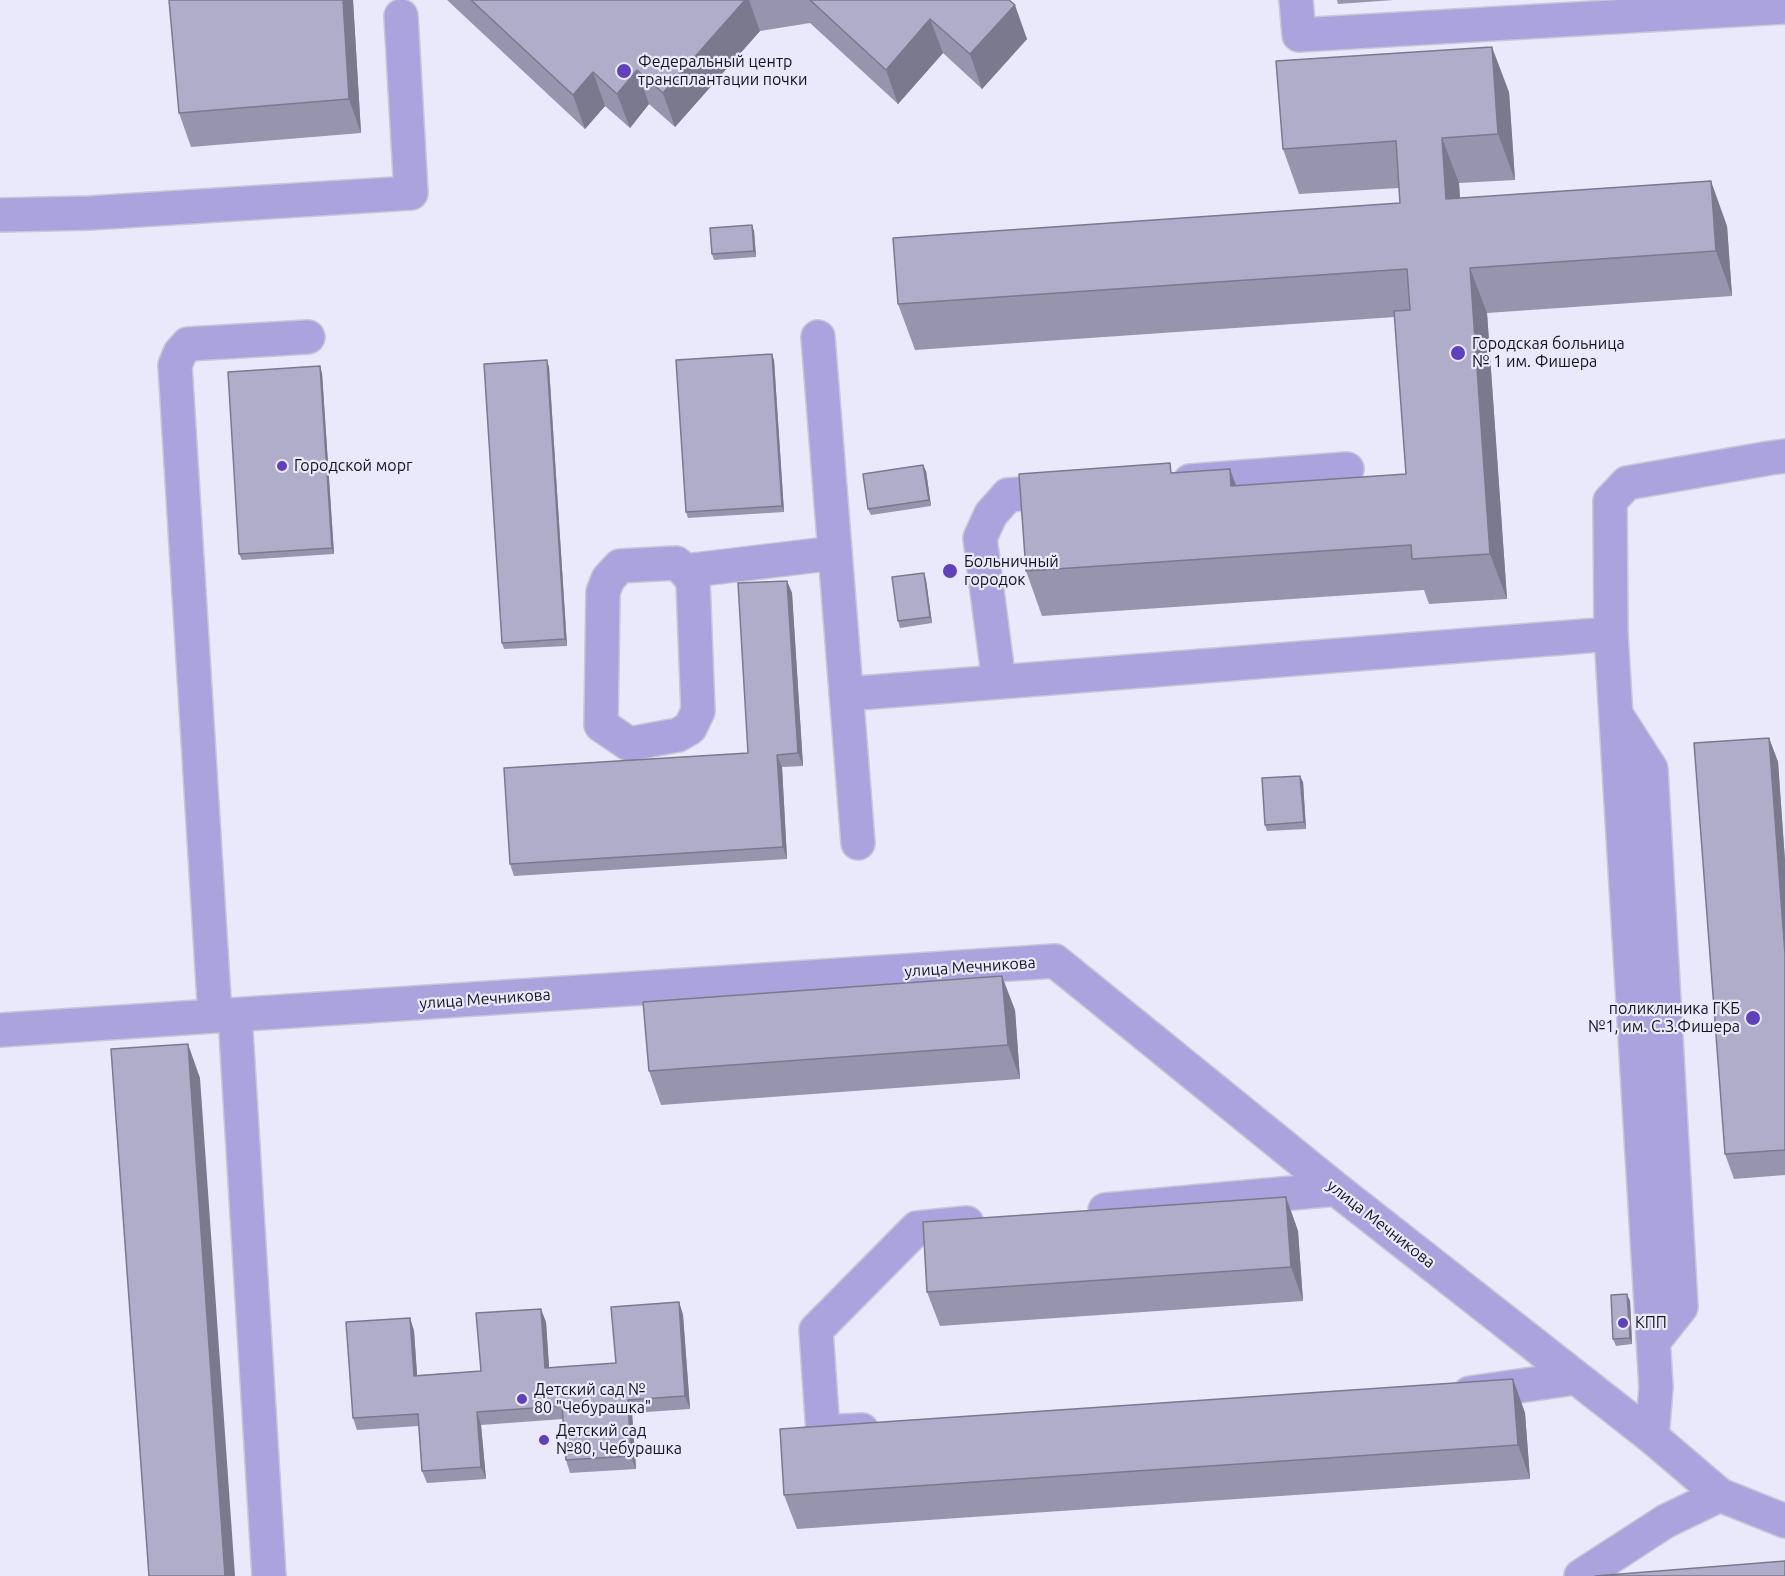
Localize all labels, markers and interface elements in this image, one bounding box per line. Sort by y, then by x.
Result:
place label: Федеральный центр трансплантации почки [638,52,807,90]
marker: Федеральный центр трансплантации почки [615,62,633,80]
place label: Городская больница № 1 им. Фишера [1472,334,1625,372]
marker: Городская больница № 1 им. Фишера [1449,344,1467,362]
place label: Городской морг [294,456,412,476]
marker: Городской морг [275,459,289,473]
place label: Больничный городок [964,552,1059,590]
marker: Больничный городок [941,562,959,580]
street label: улица Мечникова [904,953,1036,981]
street label: улица Мечникова [419,985,551,1013]
place label: поликлиника ГКБ №1, им. С.З.Фишера [1588,999,1740,1037]
marker: поликлиника ГКБ №1, им. С.З.Фишера [1744,1009,1762,1027]
street label: улица Мечникова [1323,1176,1439,1272]
place label: КПП [1635,1313,1667,1333]
marker: КПП [1616,1316,1630,1330]
place label: Детский сад № 80 "Чебурашка" [534,1380,651,1418]
marker: Детский сад № 80 "Чебурашка" [515,1392,529,1406]
place label: Детский сад №80, Чебурашка [556,1421,682,1459]
marker: Детский сад №80, Чебурашка [537,1433,551,1447]

